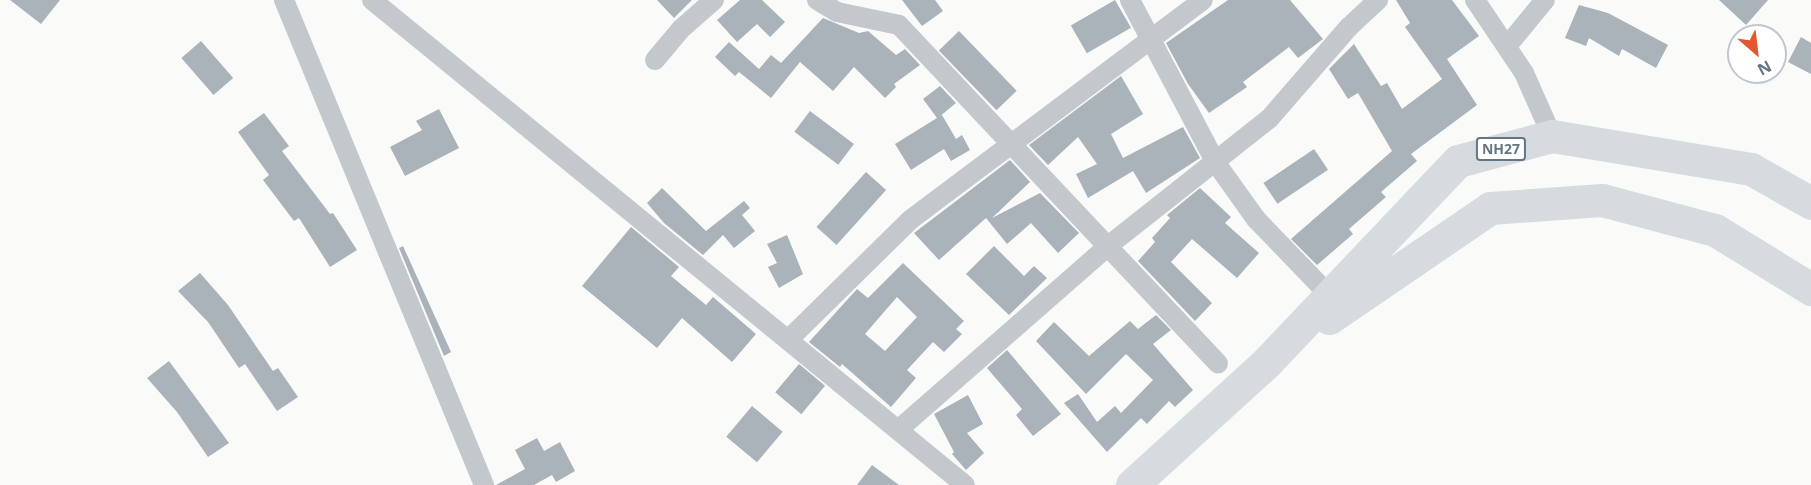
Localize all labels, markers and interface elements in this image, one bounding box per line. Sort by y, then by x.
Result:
north arrow [1727,24,1787,84]
text: N [1754,55,1775,81]
road number: NH27 [1476,138,1526,160]

